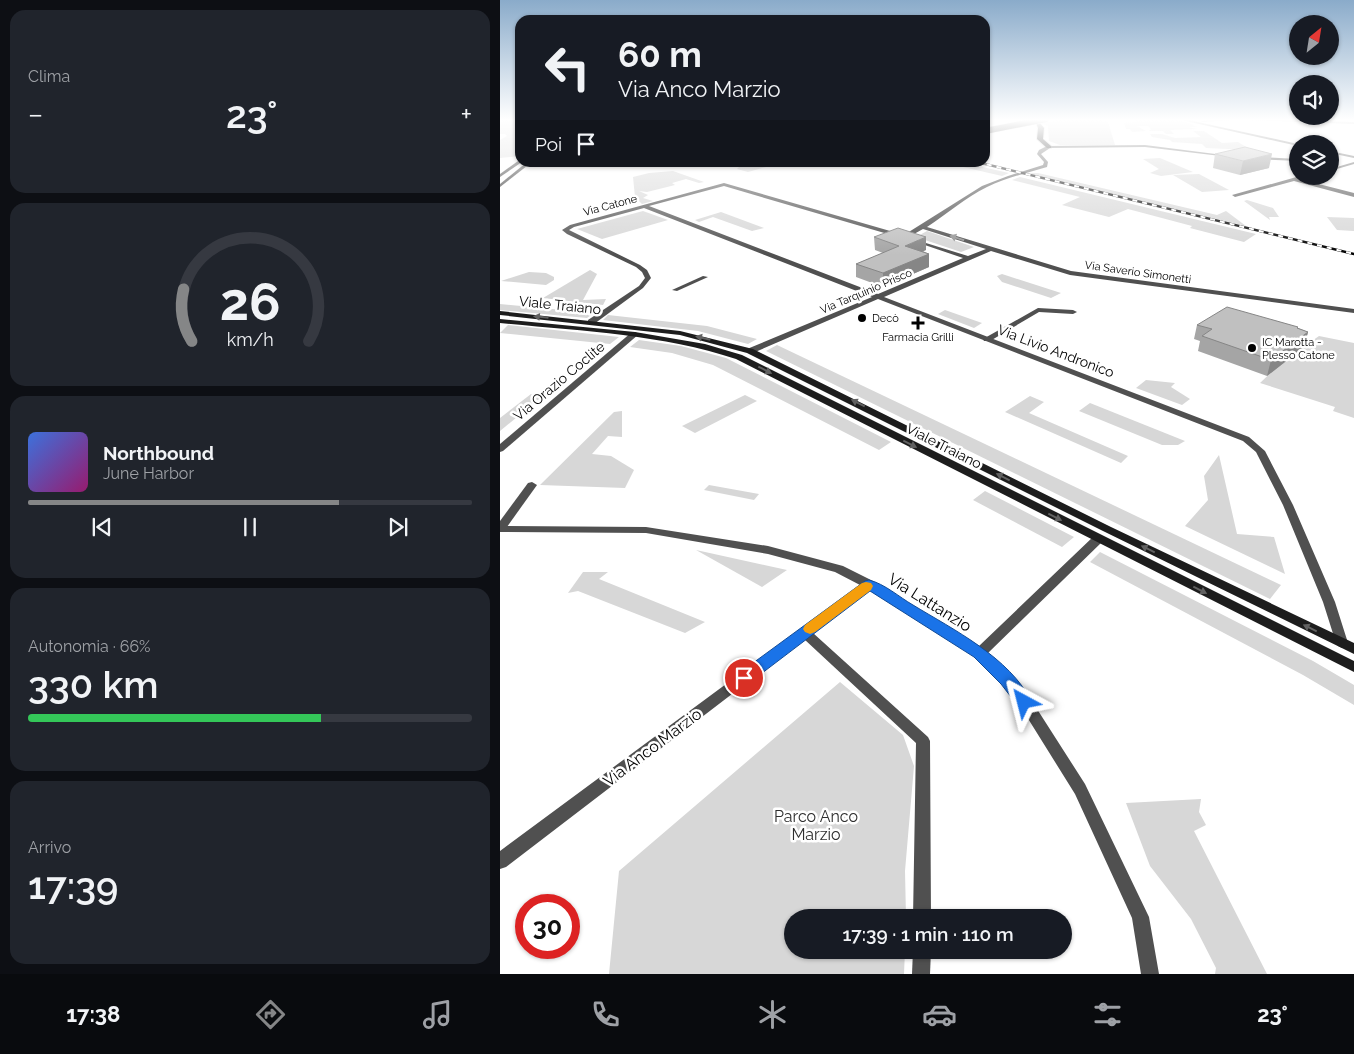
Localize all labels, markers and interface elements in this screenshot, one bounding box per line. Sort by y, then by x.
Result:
north arrow [1289,15,1339,65]
map controls [1289,15,1339,185]
text: 60 m [618,34,702,75]
icon: left [535,35,600,100]
text: Clima [28,67,70,86]
button: sound [1289,75,1339,125]
text: Via Anco Marzio [618,76,781,102]
text: 23° [226,92,278,137]
text: − [28,98,43,131]
text: + [460,98,472,131]
icon: arrive [572,130,600,158]
text: Poi [535,133,562,155]
button: layers [1289,135,1339,185]
street label: Via Catone [582,192,639,219]
one-way arrow [950,234,965,242]
street label: Via Saverio Simonetti [1084,259,1192,286]
street label: Via Tarquinio Prisco [818,266,914,317]
text: 26 [220,271,280,332]
street label: Viale Traiano [518,293,602,317]
marker: Decò [856,312,868,324]
place label: Decò [872,312,899,325]
one-way arrow [533,313,549,321]
marker: Farmacia Grilli [912,317,924,329]
street label: Via Livio Andronico [995,321,1117,381]
text: km/h [226,329,274,350]
place label: Farmacia Grilli [882,331,954,344]
one-way arrow [695,334,710,342]
place label: IC Marotta - Plesso Catone [1262,336,1335,362]
street label: Via Orazio Coclite [510,338,608,424]
marker: IC Marotta - Plesso Catone [1246,342,1258,354]
one-way arrow [758,366,772,374]
one-way arrow [851,399,865,407]
street label: Viale Traiano [904,420,984,472]
one-way arrow [903,440,917,448]
text: Northbound [103,442,214,464]
text: June Harbor [103,464,194,483]
one-way arrow [996,472,1010,480]
icon: previous [88,513,116,541]
icon: pause [236,513,264,541]
icon: next [384,513,412,541]
one-way arrow [1048,513,1062,521]
one-way arrow [1141,545,1155,553]
street label: Via Lattanzio [885,569,975,636]
one-way arrow [1193,586,1207,594]
one-way arrow [1303,624,1317,632]
text: Autonomia · 66% [28,637,151,656]
pin [723,657,765,699]
text: 330 km [28,662,159,707]
icon: arrive [730,664,758,692]
position arrow [997,675,1049,727]
street label: Via Anco Marzio [599,704,705,791]
park label: Parco Anco Marzio [774,807,858,844]
text: Arrivo [28,838,71,857]
text: 17:39 [28,863,118,908]
speed limit sign: 30 [515,894,580,959]
text: 17:39 · 1 min · 110 m [842,923,1014,945]
icon: directions [253,997,288,1032]
icon: music [420,997,455,1032]
icon: phone [588,997,623,1032]
icon: climate [755,997,790,1032]
icon: car [922,997,957,1032]
icon: filters [1090,997,1125,1032]
text: 17:38 [66,1001,120,1027]
text: 23° [1257,1001,1288,1027]

